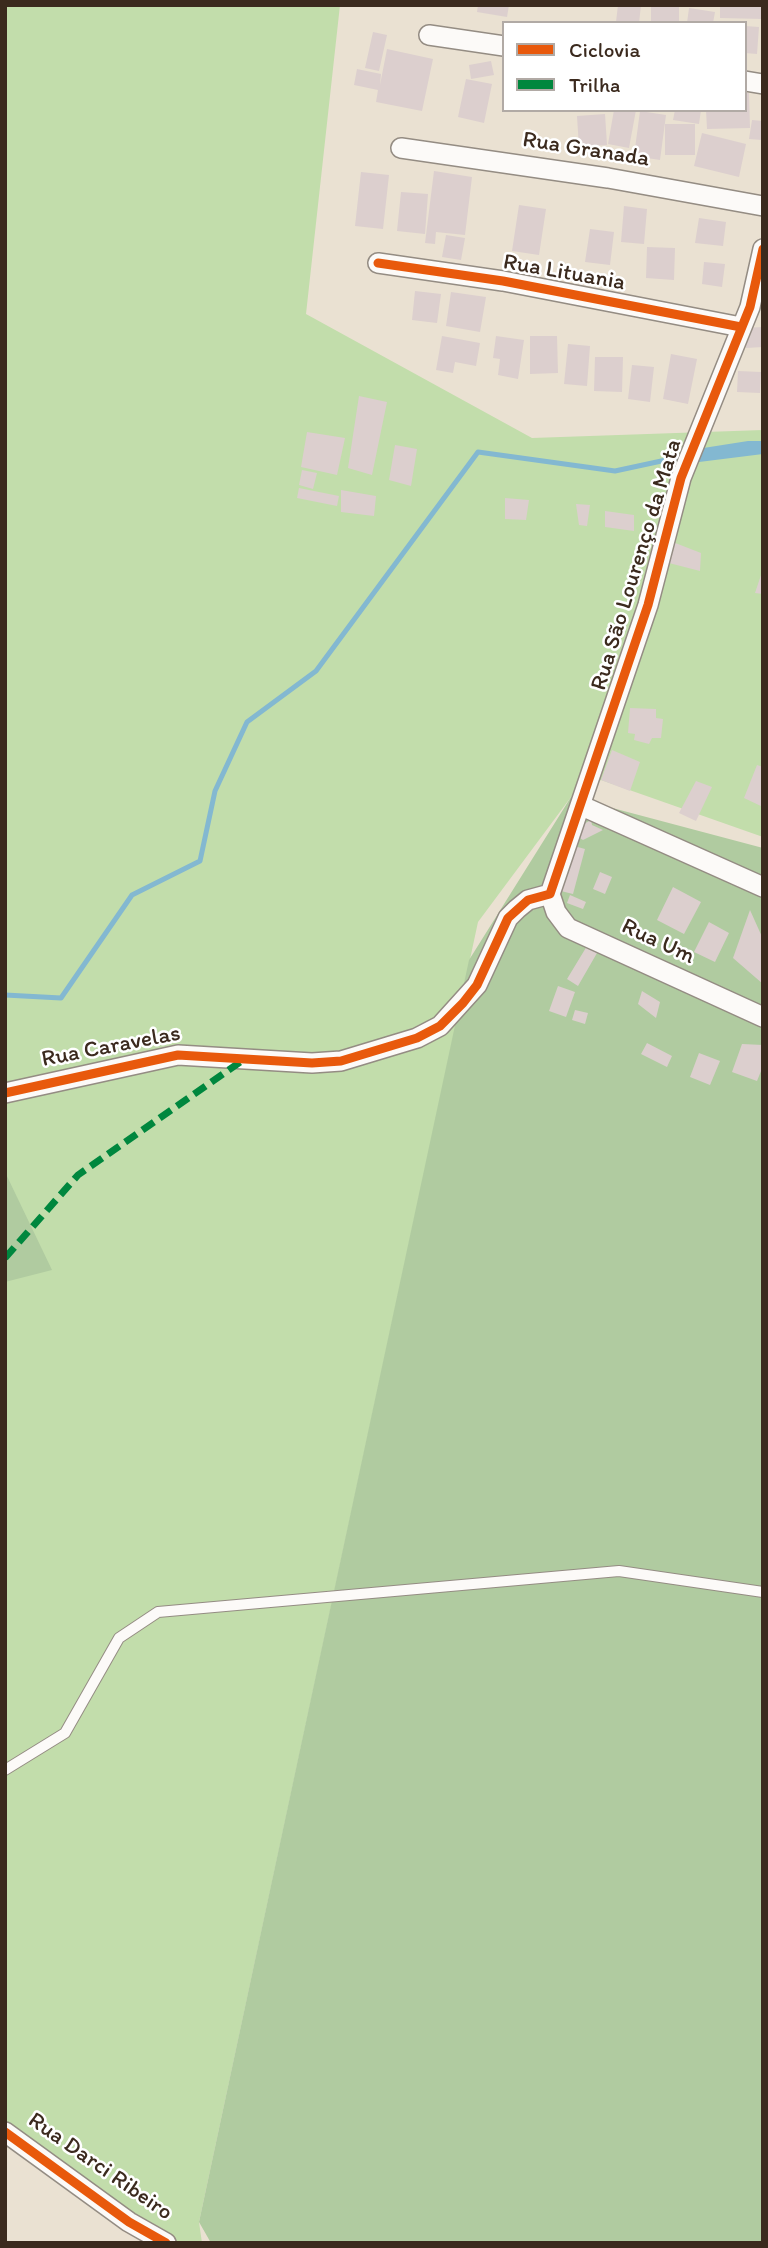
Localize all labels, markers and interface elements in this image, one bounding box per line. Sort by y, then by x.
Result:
legend [502,21,747,112]
text: Ciclovia [569,37,640,62]
text: Trilha [569,72,620,97]
street label: Rua Granada [521,126,651,174]
street label: Rua Lituania [501,249,627,297]
street label: Rua São Lourenço da Mata [586,436,688,694]
street label: Rua Um [617,913,699,971]
street label: Rua Caravelas [39,1020,183,1074]
street label: Rua Darci Ribeiro [22,2107,178,2227]

